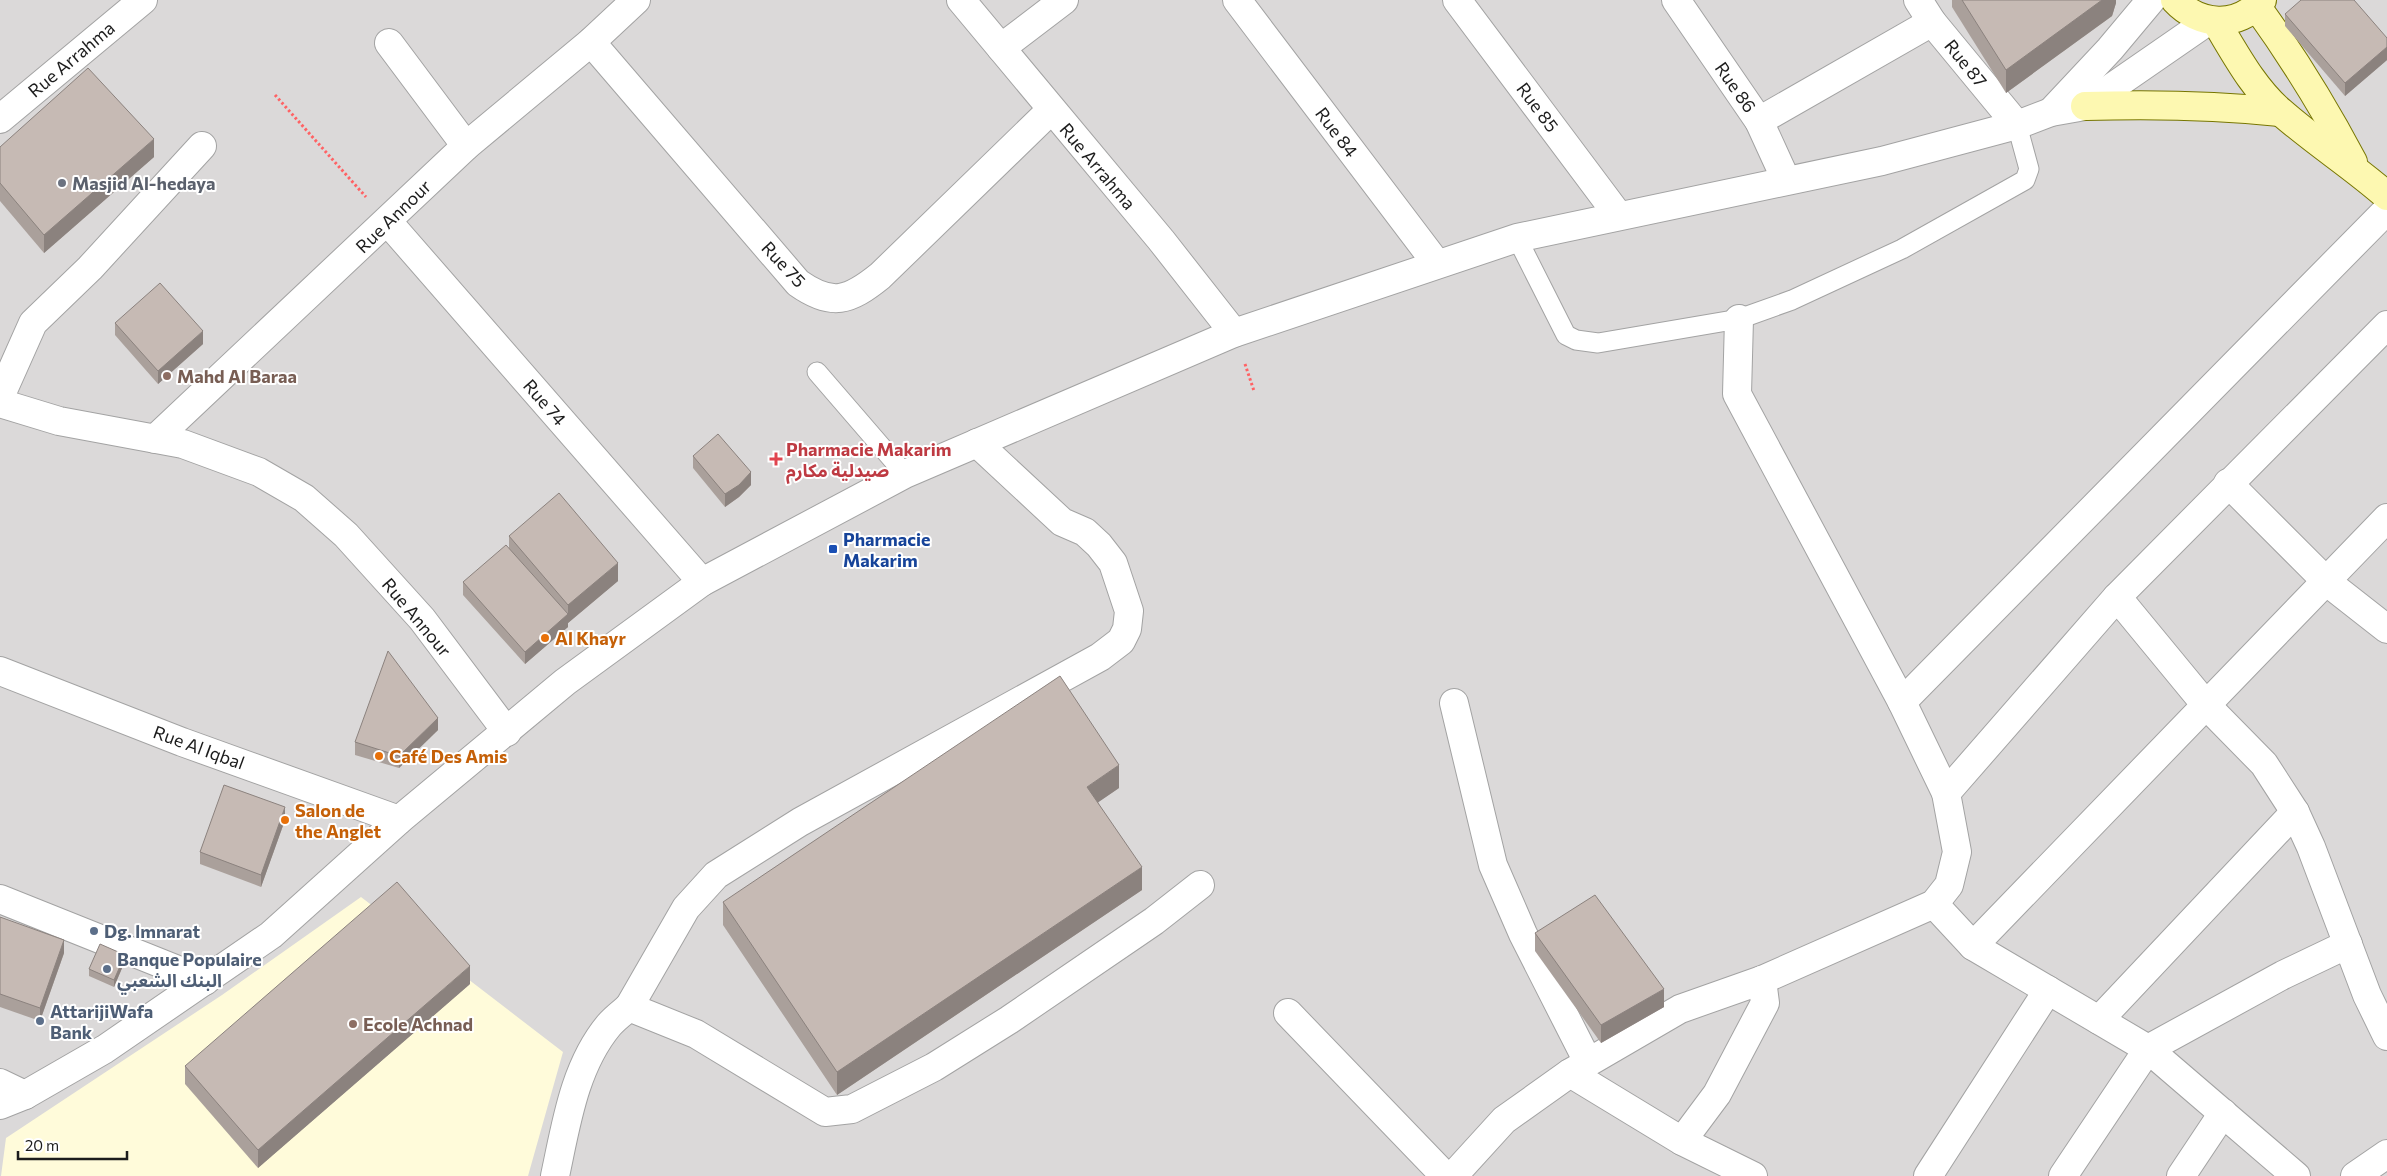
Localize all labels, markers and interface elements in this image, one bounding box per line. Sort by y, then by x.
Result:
street label: Rue Arrahma [23,16,119,102]
street label: Rue 87 [1940,35,1992,91]
street label: Rue 86 [1711,57,1761,117]
street label: Rue 85 [1512,78,1564,136]
street label: Rue 84 [1311,103,1363,161]
street label: Rue Arrahma [1055,118,1141,214]
place label: Masjid Al-hedaya [72,172,215,194]
street label: Rue Annour [351,175,435,257]
marker: Masjid Al-hedaya [56,177,68,189]
street label: Rue 75 [757,236,811,292]
place label: Mahd Al Baraa [177,365,297,387]
marker: Mahd Al Baraa [161,370,173,382]
street label: Rue 74 [519,374,571,430]
place label: Pharmacie Makarim صيدلية مكارم [786,438,951,484]
marker: Pharmacie Makarim صيدلية مكارم [770,453,782,465]
place label: Pharmacie Makarim [843,528,930,571]
marker: Pharmacie Makarim [827,543,839,555]
street label: Rue Annour [378,573,456,661]
place label: Al Khayr [555,627,626,649]
marker: Al Khayr [539,632,551,644]
street label: Rue Al Iqbal [150,720,248,774]
place label: Café Des Amis [389,745,507,767]
marker: Café Des Amis [373,750,385,762]
place label: Salon de the Anglet [295,799,381,842]
marker: Salon de the Anglet [279,814,291,826]
place label: Dg. lmnarat [104,920,201,942]
marker: Dg. lmnarat [88,925,100,937]
place label: Banque Populaire البنك الشعبي [117,948,262,995]
marker: Banque Populaire البنك الشعبي [101,963,113,975]
place label: AttarijiWafa Bank [50,1000,153,1043]
place label: Ecole Achnad [363,1013,473,1035]
marker: AttarijiWafa Bank [34,1015,46,1027]
marker: Ecole Achnad [347,1018,359,1030]
scale bar [18,1128,126,1160]
text: 20 m [25,1136,59,1154]

